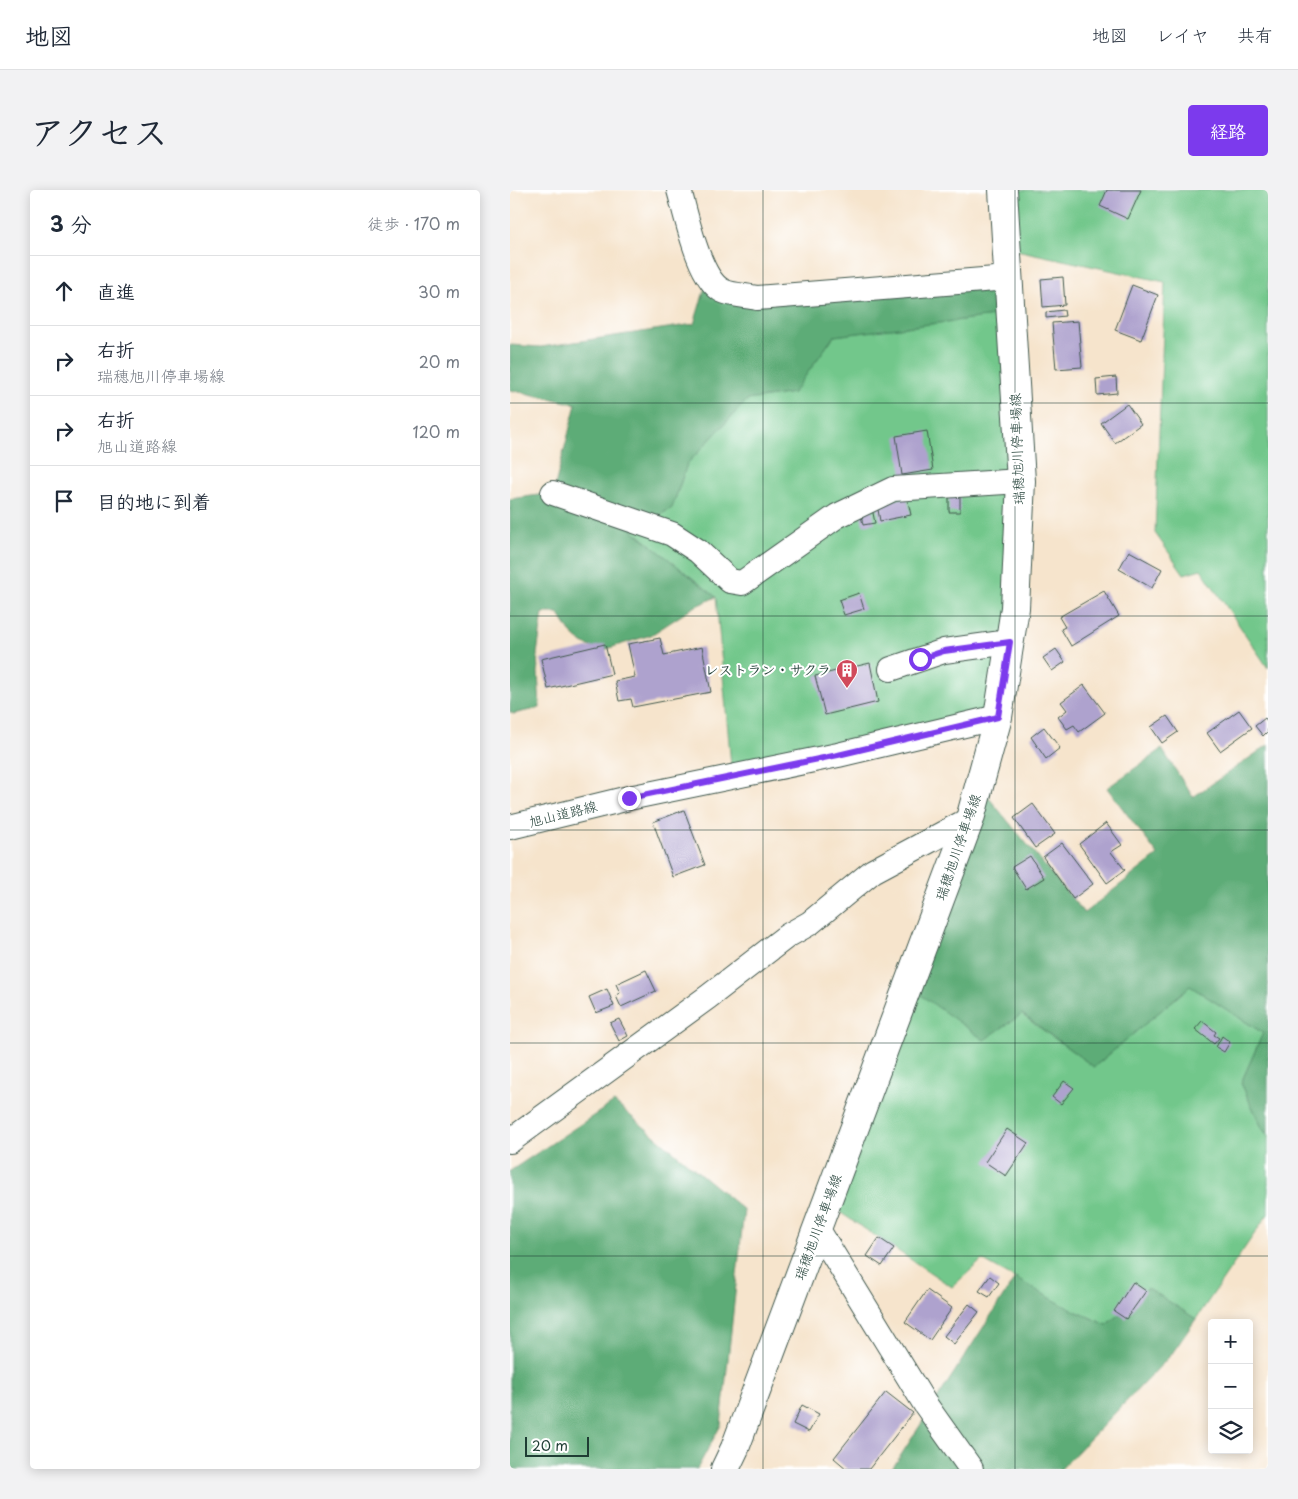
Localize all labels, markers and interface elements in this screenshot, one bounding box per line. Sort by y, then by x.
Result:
text: 地図 [25,17,73,53]
text: 地図 [1092,21,1128,48]
text: レイヤ [1156,21,1209,48]
text: 共有 [1237,21,1273,48]
text: アクセス [30,104,168,157]
button: 経路 [1188,105,1268,156]
text: 3 分 [50,207,92,239]
text: 徒歩 · 170 m [368,211,460,235]
icon: ahead [50,277,78,305]
text: 直進 [97,277,135,305]
text: 30 m [418,279,460,303]
text: 右折 [97,335,135,363]
icon: right [50,347,78,375]
text: 20 m [419,349,460,373]
text: 瑞穂旭川停車場線 [97,363,225,387]
street label: 瑞穂旭川停車場線 [1004,393,1029,505]
text: 右折 [97,405,135,433]
icon: right [50,417,78,445]
text: 120 m [413,419,460,443]
text: 旭山道路線 [97,433,177,457]
icon: arrive [50,487,78,515]
text: 目的地に到着 [97,487,211,515]
route start [909,648,932,671]
building icon: レストラン・サクラ [835,658,859,689]
place label: レストラン・サクラ [704,659,831,680]
route end [618,787,641,810]
street label: 瑞穂旭川停車場線 [929,790,986,903]
street label: 旭山道路線 [526,795,599,832]
street label: 瑞穂旭川停車場線 [789,1171,847,1283]
map controls [1208,1319,1253,1454]
button: + [1208,1319,1253,1364]
button: − [1208,1364,1253,1409]
button: layers [1208,1409,1253,1454]
scale bar [525,1434,589,1457]
text: 20 m [532,1435,568,1456]

